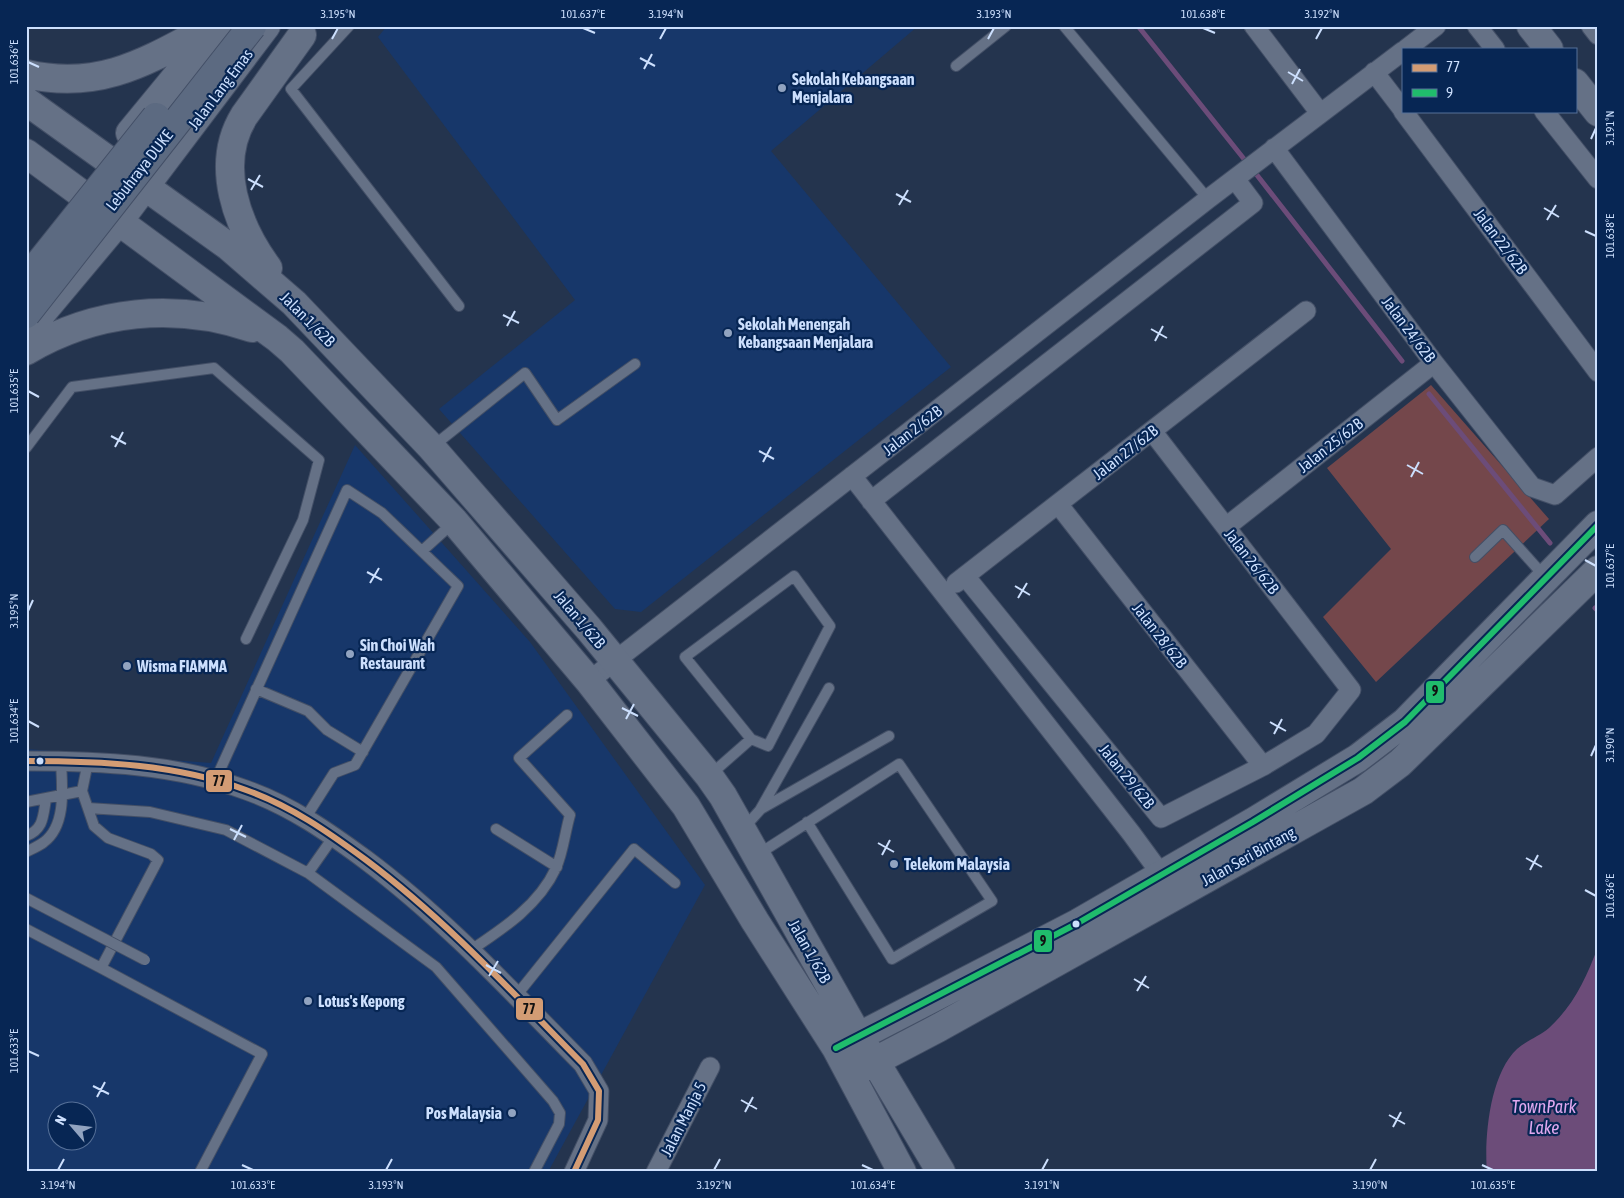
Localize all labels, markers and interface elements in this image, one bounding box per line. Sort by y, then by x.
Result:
text: 3.195°N [320,7,356,21]
text: 101.637°E [561,7,605,21]
text: 3.194°N [648,7,684,21]
text: 3.193°N [976,7,1012,21]
text: 101.638°E [1181,7,1225,21]
text: 3.192°N [1304,7,1340,21]
text: 101.636°E [7,40,21,84]
street label: Jalan Lang Emas [184,45,257,133]
legend [1402,48,1576,112]
text: 77 [1446,58,1460,75]
place label: Sekolah Kebangsaan Menjalara [792,70,915,106]
marker: Sekolah Kebangsaan Menjalara [776,82,788,94]
text: 9 [1446,84,1453,101]
text: 3.191°N [1603,110,1617,146]
street label: Lebuhraya DUKE [102,126,177,215]
street label: Jalan 22/62B [1471,205,1532,278]
text: 101.638°E [1603,214,1617,258]
street label: Jalan 1/62B [277,288,339,350]
street label: Jalan 24/62B [1379,293,1440,366]
place label: Sekolah Menengah Kebangsaan Menjalara [738,315,873,351]
marker: Sekolah Menengah Kebangsaan Menjalara [722,327,734,339]
text: 101.635°E [7,369,21,413]
street label: Jalan 2/62B [879,401,945,459]
street label: Jalan 25/62B [1294,414,1366,476]
street label: Jalan 27/62B [1089,421,1161,483]
street label: Jalan 26/62B [1221,525,1283,597]
text: 101.637°E [1603,544,1617,588]
street label: Jalan 1/62B [551,586,610,652]
text: 3.195°N [7,593,21,629]
street label: Jalan 28/62B [1129,599,1191,671]
place label: Sin Choi Wah Restaurant [360,636,435,672]
marker: Sin Choi Wah Restaurant [344,648,356,660]
place label: Wisma FIAMMA [136,657,227,675]
marker: Wisma FIAMMA [121,660,133,672]
line badge: 9 [1425,680,1445,704]
text: 9 [1432,683,1439,699]
text: 101.634°E [7,699,21,743]
text: 3.190°N [1603,727,1617,763]
street label: Jalan 29/62B [1096,740,1159,812]
unlabelled marker [35,756,45,766]
line badge: 77 [205,769,233,793]
text: 77 [212,773,226,789]
street label: Jalan Seri Bintang [1198,823,1299,890]
place label: Telekom Malaysia [904,855,1010,873]
marker: Telekom Malaysia [888,858,900,870]
text: 101.636°E [1603,874,1617,918]
street label: Jalan 1/62B [785,916,835,986]
unlabelled marker [1071,919,1081,929]
line badge: 9 [1033,929,1053,953]
text: 9 [1040,933,1047,949]
place label: Lotus's Kepong [318,992,405,1010]
marker: Lotus's Kepong [302,995,314,1007]
line badge: 77 [515,997,544,1021]
text: 77 [522,1001,536,1017]
text: 101.633°E [7,1029,21,1073]
street label: Jalan Manja 5 [657,1079,710,1160]
water label: TownPark Lake [1512,1096,1577,1138]
north arrow [48,1100,98,1150]
place label: Pos Malaysia [426,1104,502,1122]
marker: Pos Malaysia [506,1107,518,1119]
text: N [52,1112,70,1127]
text: 3.194°N [40,1178,76,1192]
text: 101.633°E [231,1178,275,1192]
text: 3.193°N [368,1178,404,1192]
text: 3.192°N [696,1178,732,1192]
text: 101.634°E [851,1178,895,1192]
text: 3.191°N [1024,1178,1060,1192]
text: 3.190°N [1352,1178,1388,1192]
text: 101.635°E [1471,1178,1515,1192]

